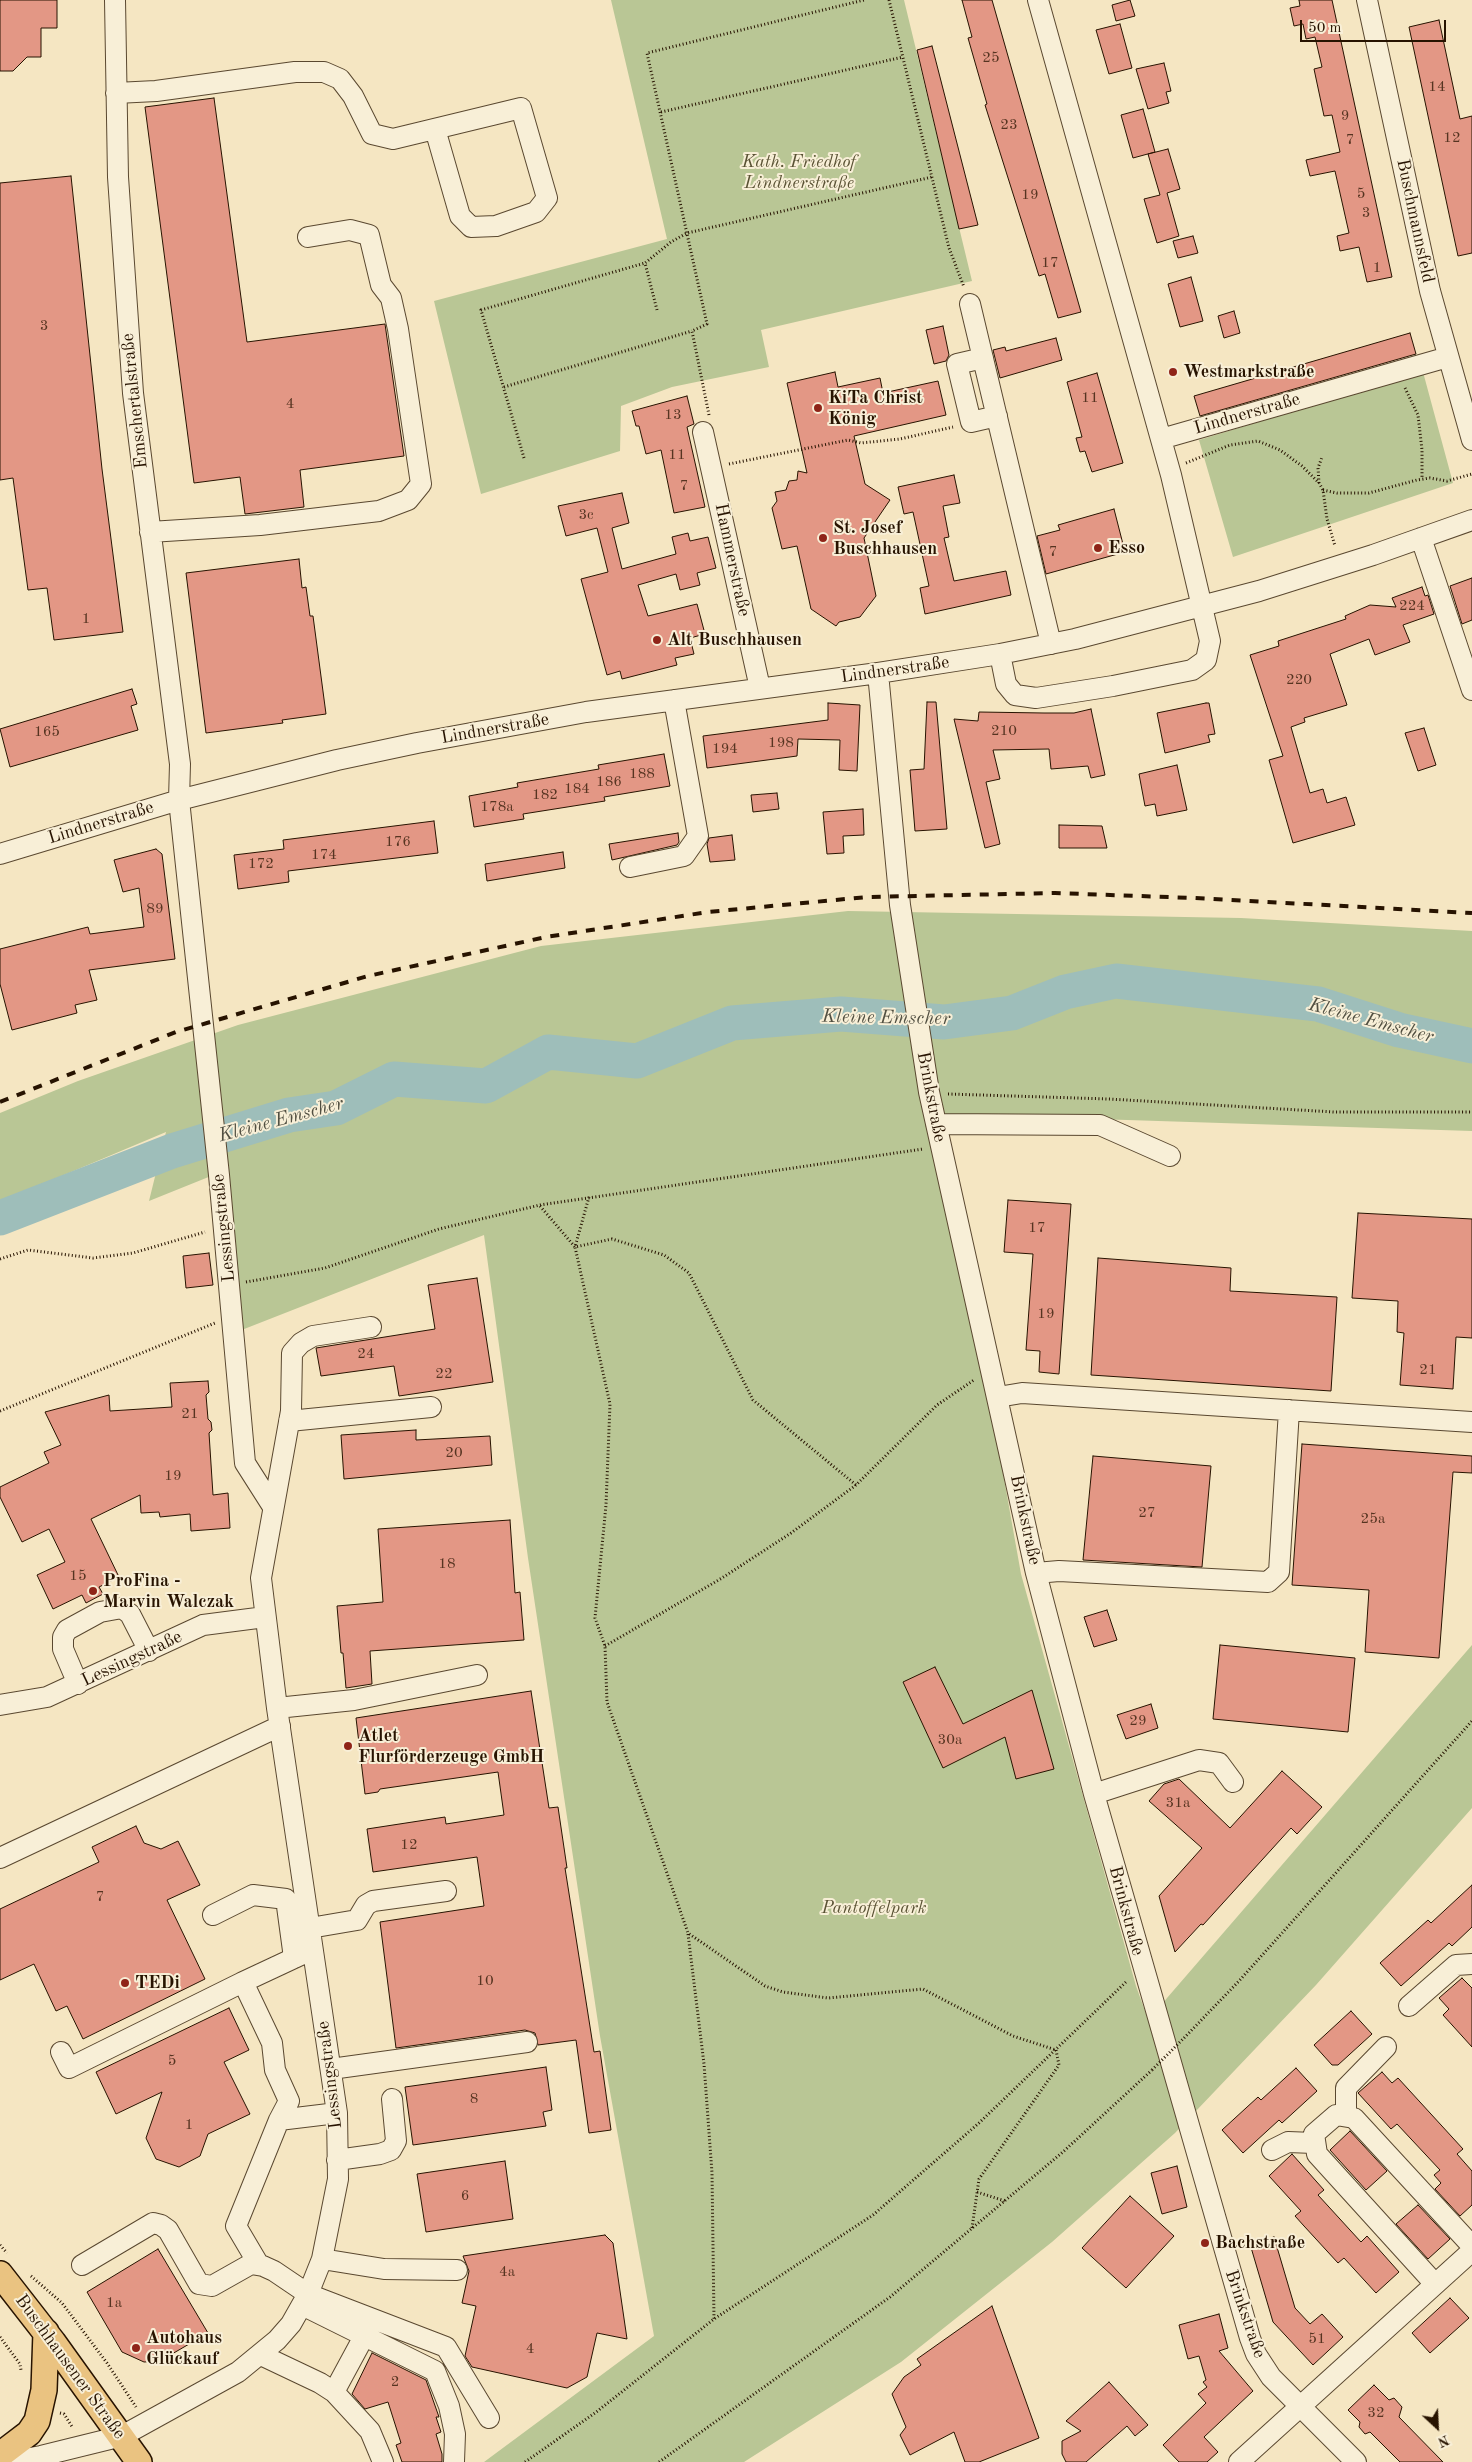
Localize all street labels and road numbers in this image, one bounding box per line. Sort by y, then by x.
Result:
street label: Buschmannsfeld [1391,157,1439,285]
street label: Emschertalstraße [117,332,153,470]
street label: Lindnerstraße [1191,389,1303,439]
street label: Hammerstraße [709,501,755,619]
street label: Lindnerstraße [839,652,951,688]
street label: Lindnerstraße [439,709,551,749]
street label: Lindnerstraße [45,797,157,849]
street label: Brinkstraße [912,1050,950,1144]
street label: Lessingstraße [208,1173,240,1283]
street label: Brinkstraße [1005,1473,1045,1567]
street label: Lessingstraße [78,1626,186,1692]
street label: Brinkstraße [1104,1864,1148,1958]
street label: Lessingstraße [313,2020,347,2130]
street label: Brinkstraße [1220,2267,1270,2361]
street label: Buschhausener Straße [10,2290,130,2444]

